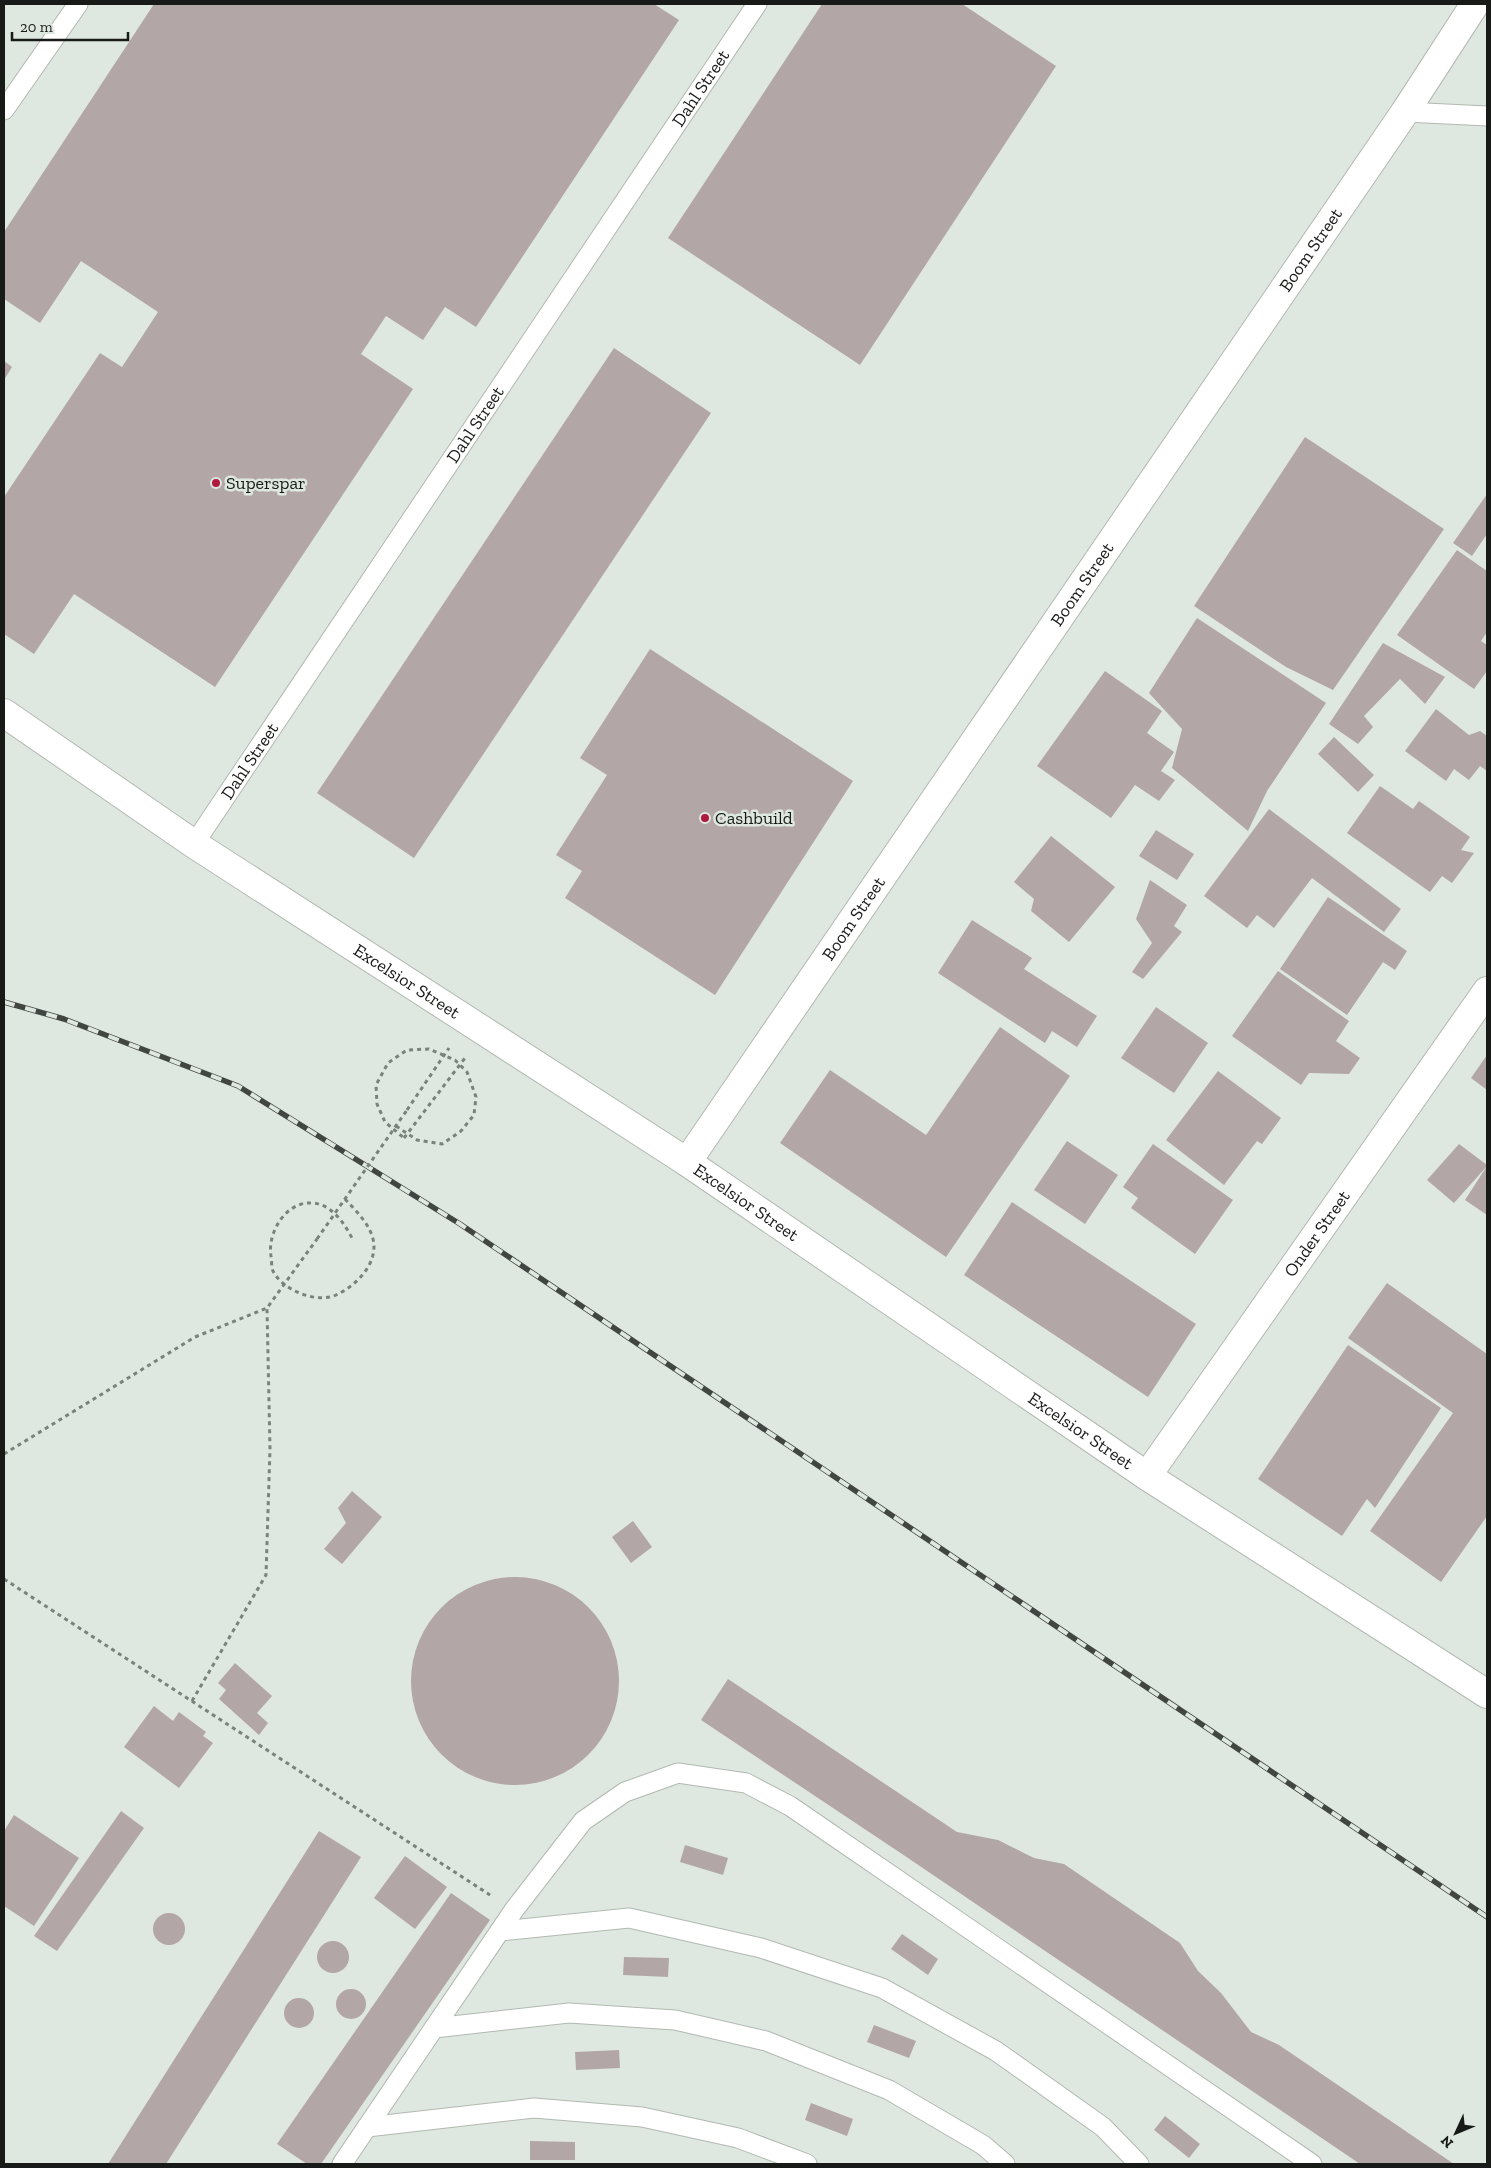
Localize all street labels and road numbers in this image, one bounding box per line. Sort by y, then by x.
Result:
street label: Dahl Street [667,45,734,131]
street label: Boom Street [1274,204,1347,296]
street label: Dahl Street [442,382,509,467]
street label: Boom Street [1046,538,1119,630]
street label: Dahl Street [216,718,283,804]
street label: Boom Street [817,872,890,965]
street label: Excelsior Street [349,939,464,1024]
street label: Excelsior Street [689,1159,803,1246]
street label: Onder Street [1279,1186,1355,1281]
street label: Excelsior Street [1024,1387,1138,1474]

